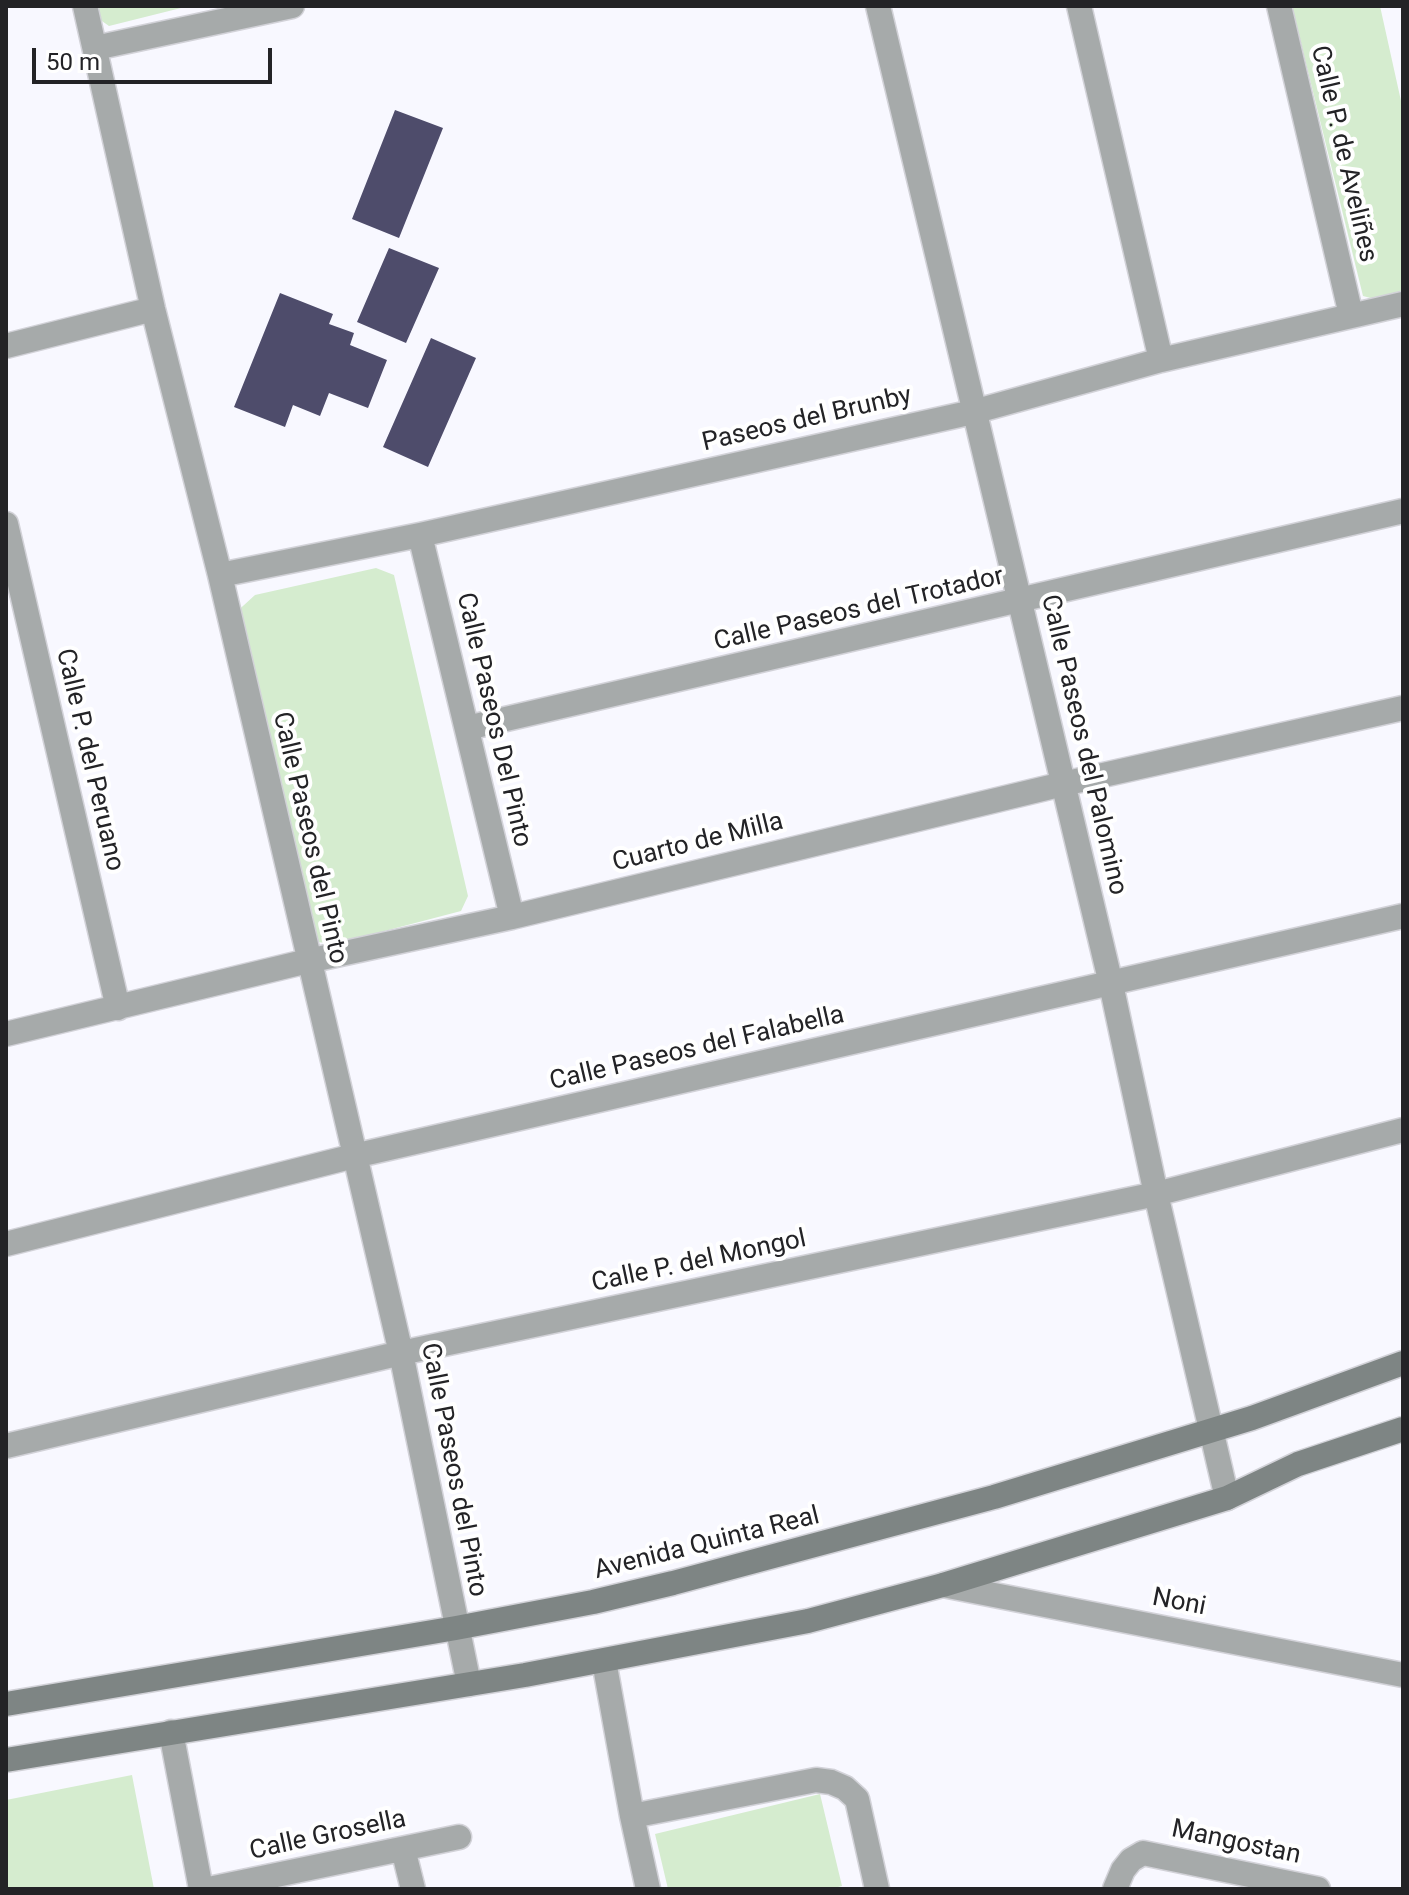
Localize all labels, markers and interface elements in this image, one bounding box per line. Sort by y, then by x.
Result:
scale bar [36,32,276,82]
street label: Calle P. de Aveliñes [1303,43,1383,265]
text: 50 m [46,48,100,76]
street label: Paseos del Brunby [699,381,915,459]
street label: Calle Paseos del Trotador [711,561,1007,659]
street label: Calle Paseos Del Pinto [449,590,537,850]
street label: Calle Paseos del Palomino [1033,592,1133,898]
street label: Calle P. del Peruano [48,646,130,874]
street label: Calle Paseos del Pinto [265,709,353,967]
street label: Cuarto de Milla [609,807,787,879]
street label: Calle Paseos del Falabella [547,1000,847,1098]
street label: Calle P. del Mongol [589,1224,809,1300]
street label: Calle Paseos del Pinto [413,1341,493,1599]
street label: Avenida Quinta Real [591,1501,823,1587]
street label: Noni [1149,1583,1209,1623]
street label: Calle Grosella [247,1804,409,1868]
street label: Mangostan [1169,1814,1303,1872]

